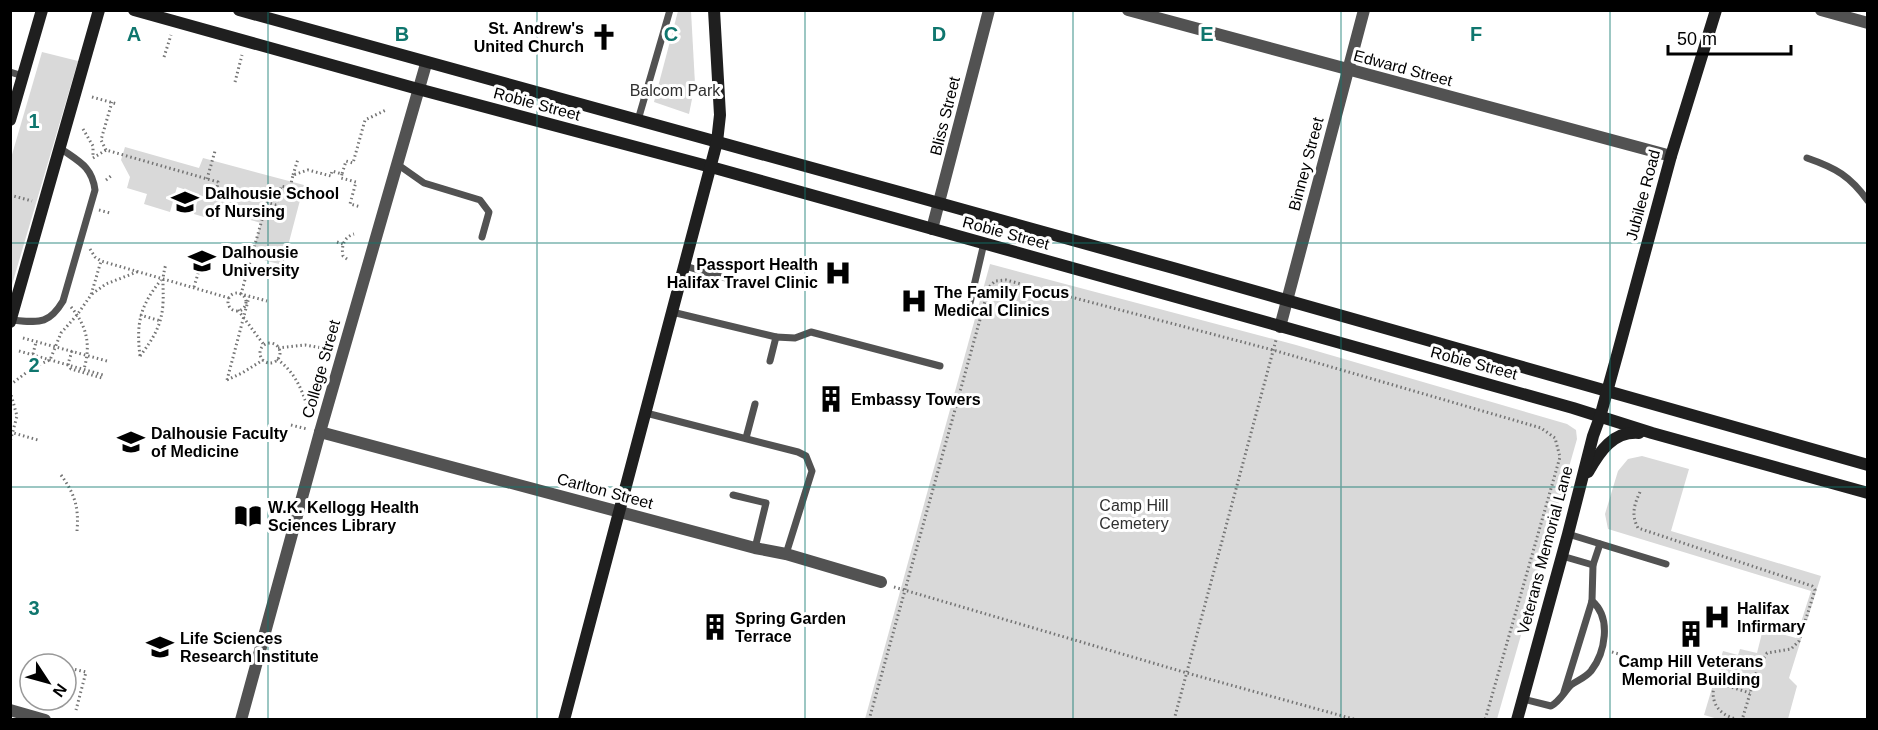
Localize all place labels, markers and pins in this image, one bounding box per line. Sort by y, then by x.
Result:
place label: St. Andrew's United Church [474,20,584,55]
church icon: St. Andrew's United Church [589,22,619,52]
place label: Dalhousie School of Nursing [205,185,339,220]
school or university icon: Dalhousie School of Nursing [170,187,200,217]
place label: Dalhousie University [222,244,299,279]
school or university icon: Dalhousie University [187,246,217,276]
place label: Passport Health Halifax Travel Clinic [667,256,818,291]
hospital icon: Passport Health Halifax Travel Clinic [823,258,853,288]
place label: The Family Focus Medical Clinics [934,284,1069,319]
hospital icon: The Family Focus Medical Clinics [899,286,929,316]
building icon: Embassy Towers [816,384,846,414]
place label: Embassy Towers [851,391,981,408]
place label: Dalhousie Faculty of Medicine [151,425,288,460]
school or university icon: Dalhousie Faculty of Medicine [116,427,146,457]
place label: W.K. Kellogg Health Sciences Library [268,499,419,534]
library icon: W.K. Kellogg Health Sciences Library [233,501,263,531]
place label: Halifax Infirmary [1737,600,1806,635]
hospital icon: Halifax Infirmary [1702,602,1732,632]
place label: Spring Garden Terrace [735,610,846,645]
building icon: Spring Garden Terrace [700,612,730,642]
building icon: Camp Hill Veterans Memorial Building [1676,619,1706,649]
place label: Life Sciences Research Institute [180,630,319,665]
school or university icon: Life Sciences Research Institute [145,632,175,662]
place label: Camp Hill Veterans Memorial Building [1619,653,1764,688]

